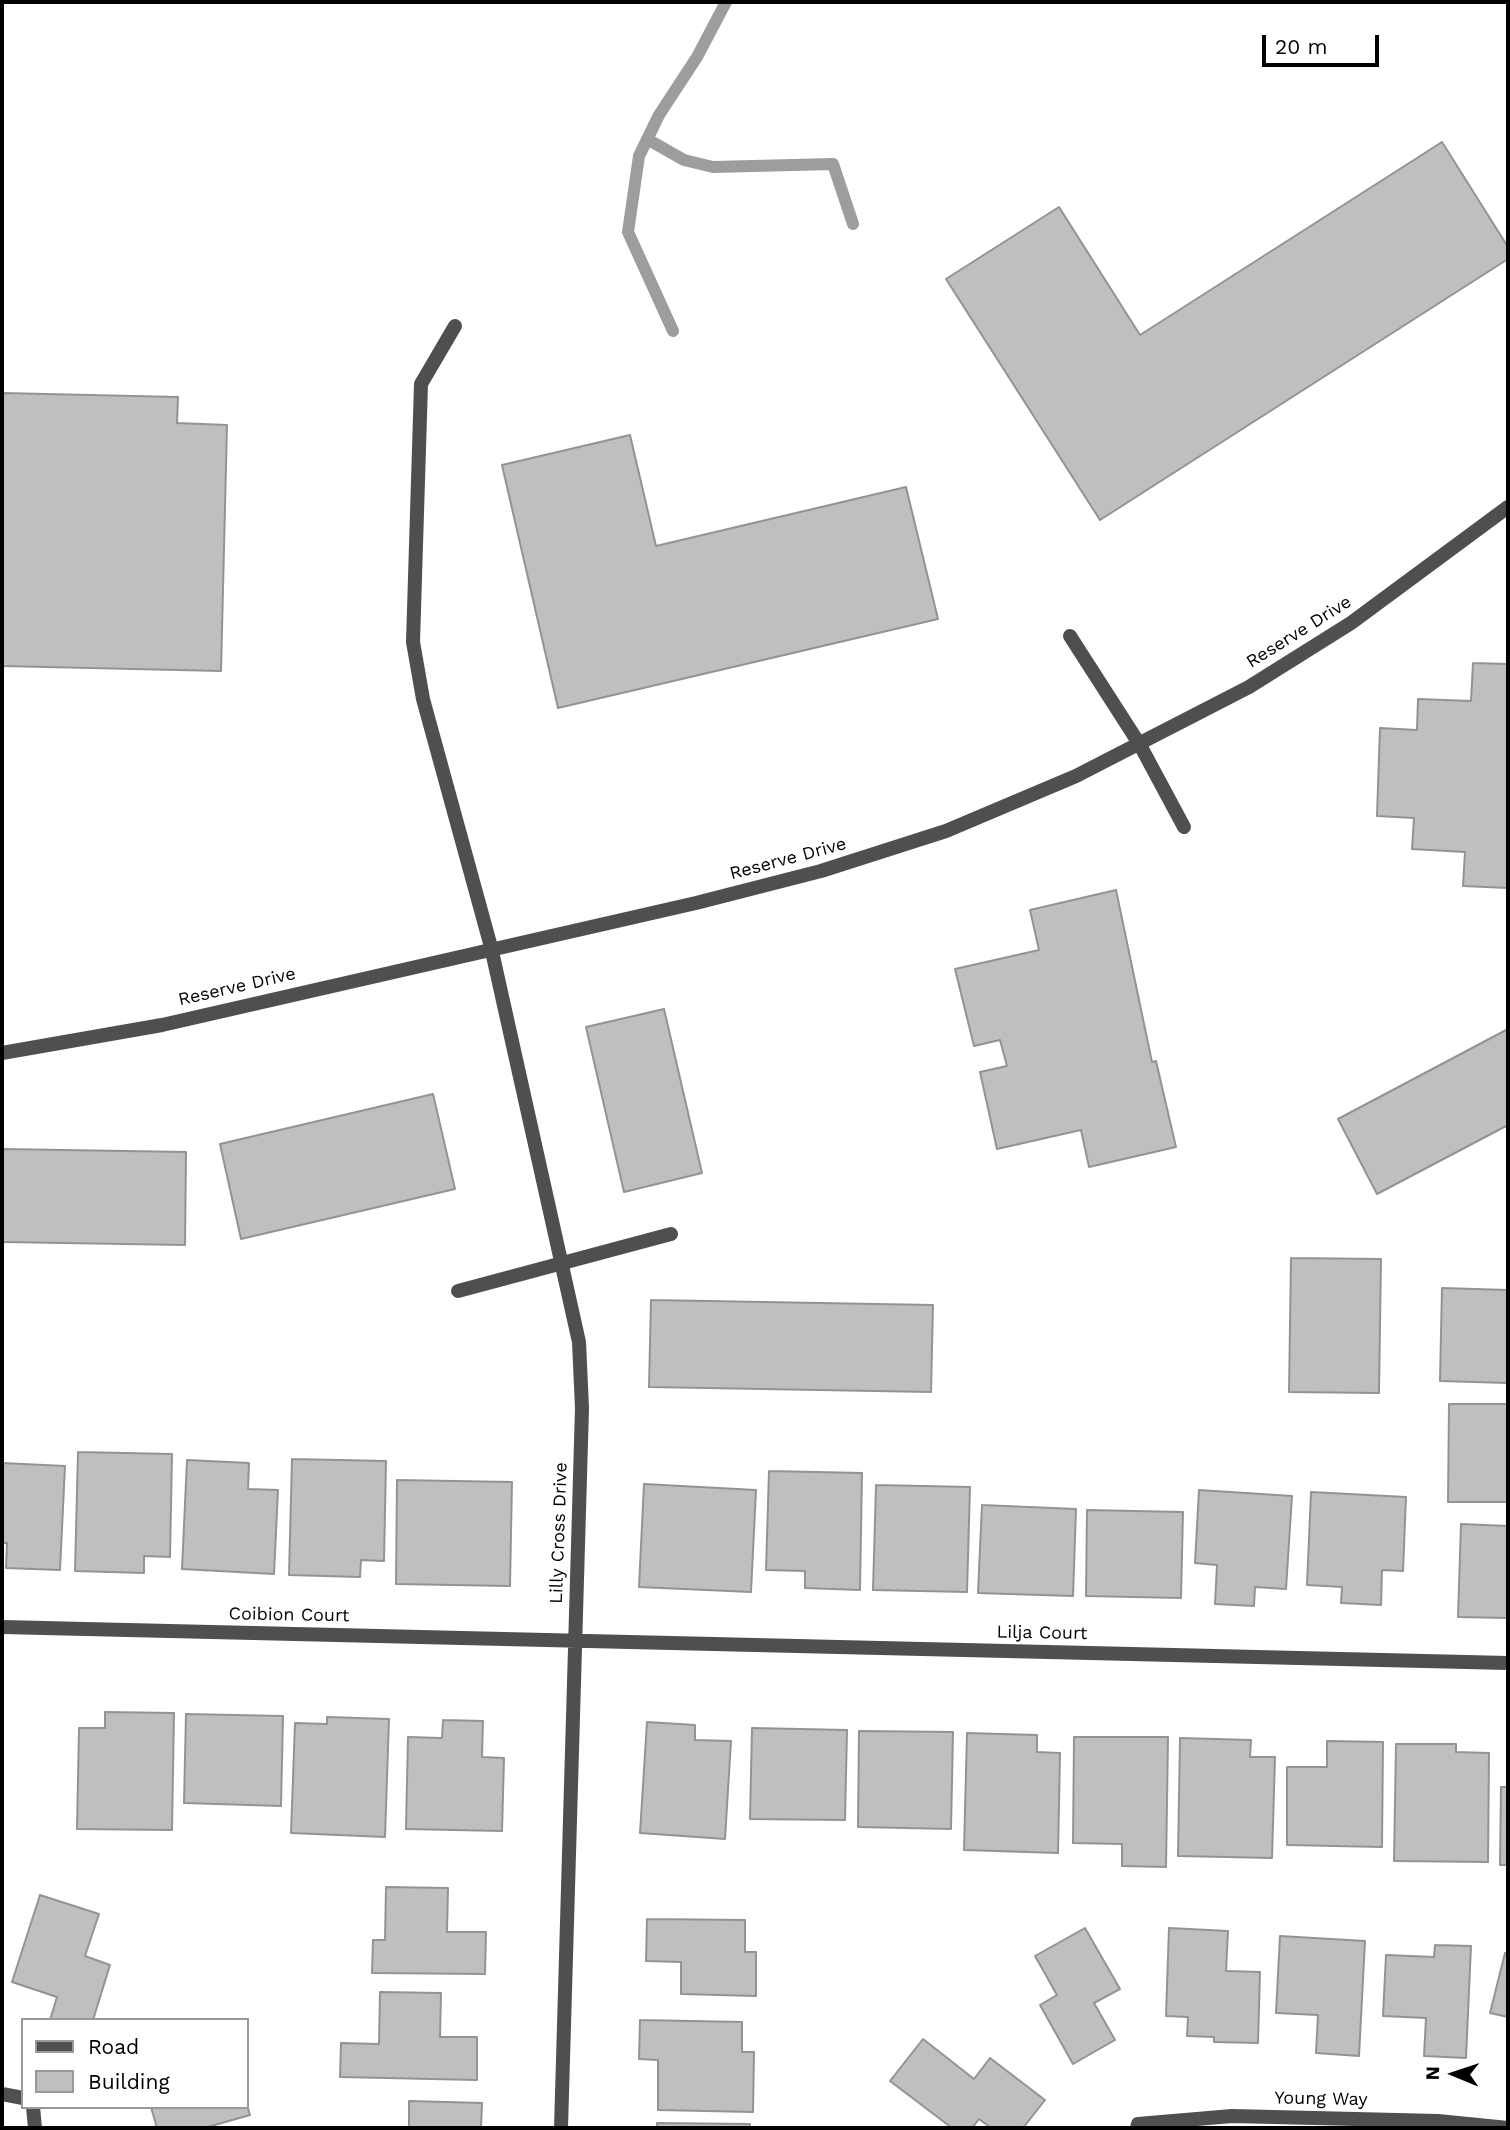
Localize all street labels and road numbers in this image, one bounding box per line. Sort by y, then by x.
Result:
street label: Reserve Drive [1242,591,1356,673]
street label: Reserve Drive [727,833,849,885]
street label: Reserve Drive [176,963,298,1011]
street label: Lilly Cross Drive [546,1462,572,1604]
street label: Coibion Court [228,1603,350,1627]
street label: Lilja Court [996,1621,1088,1645]
street label: Young Way [1274,2087,1368,2111]

